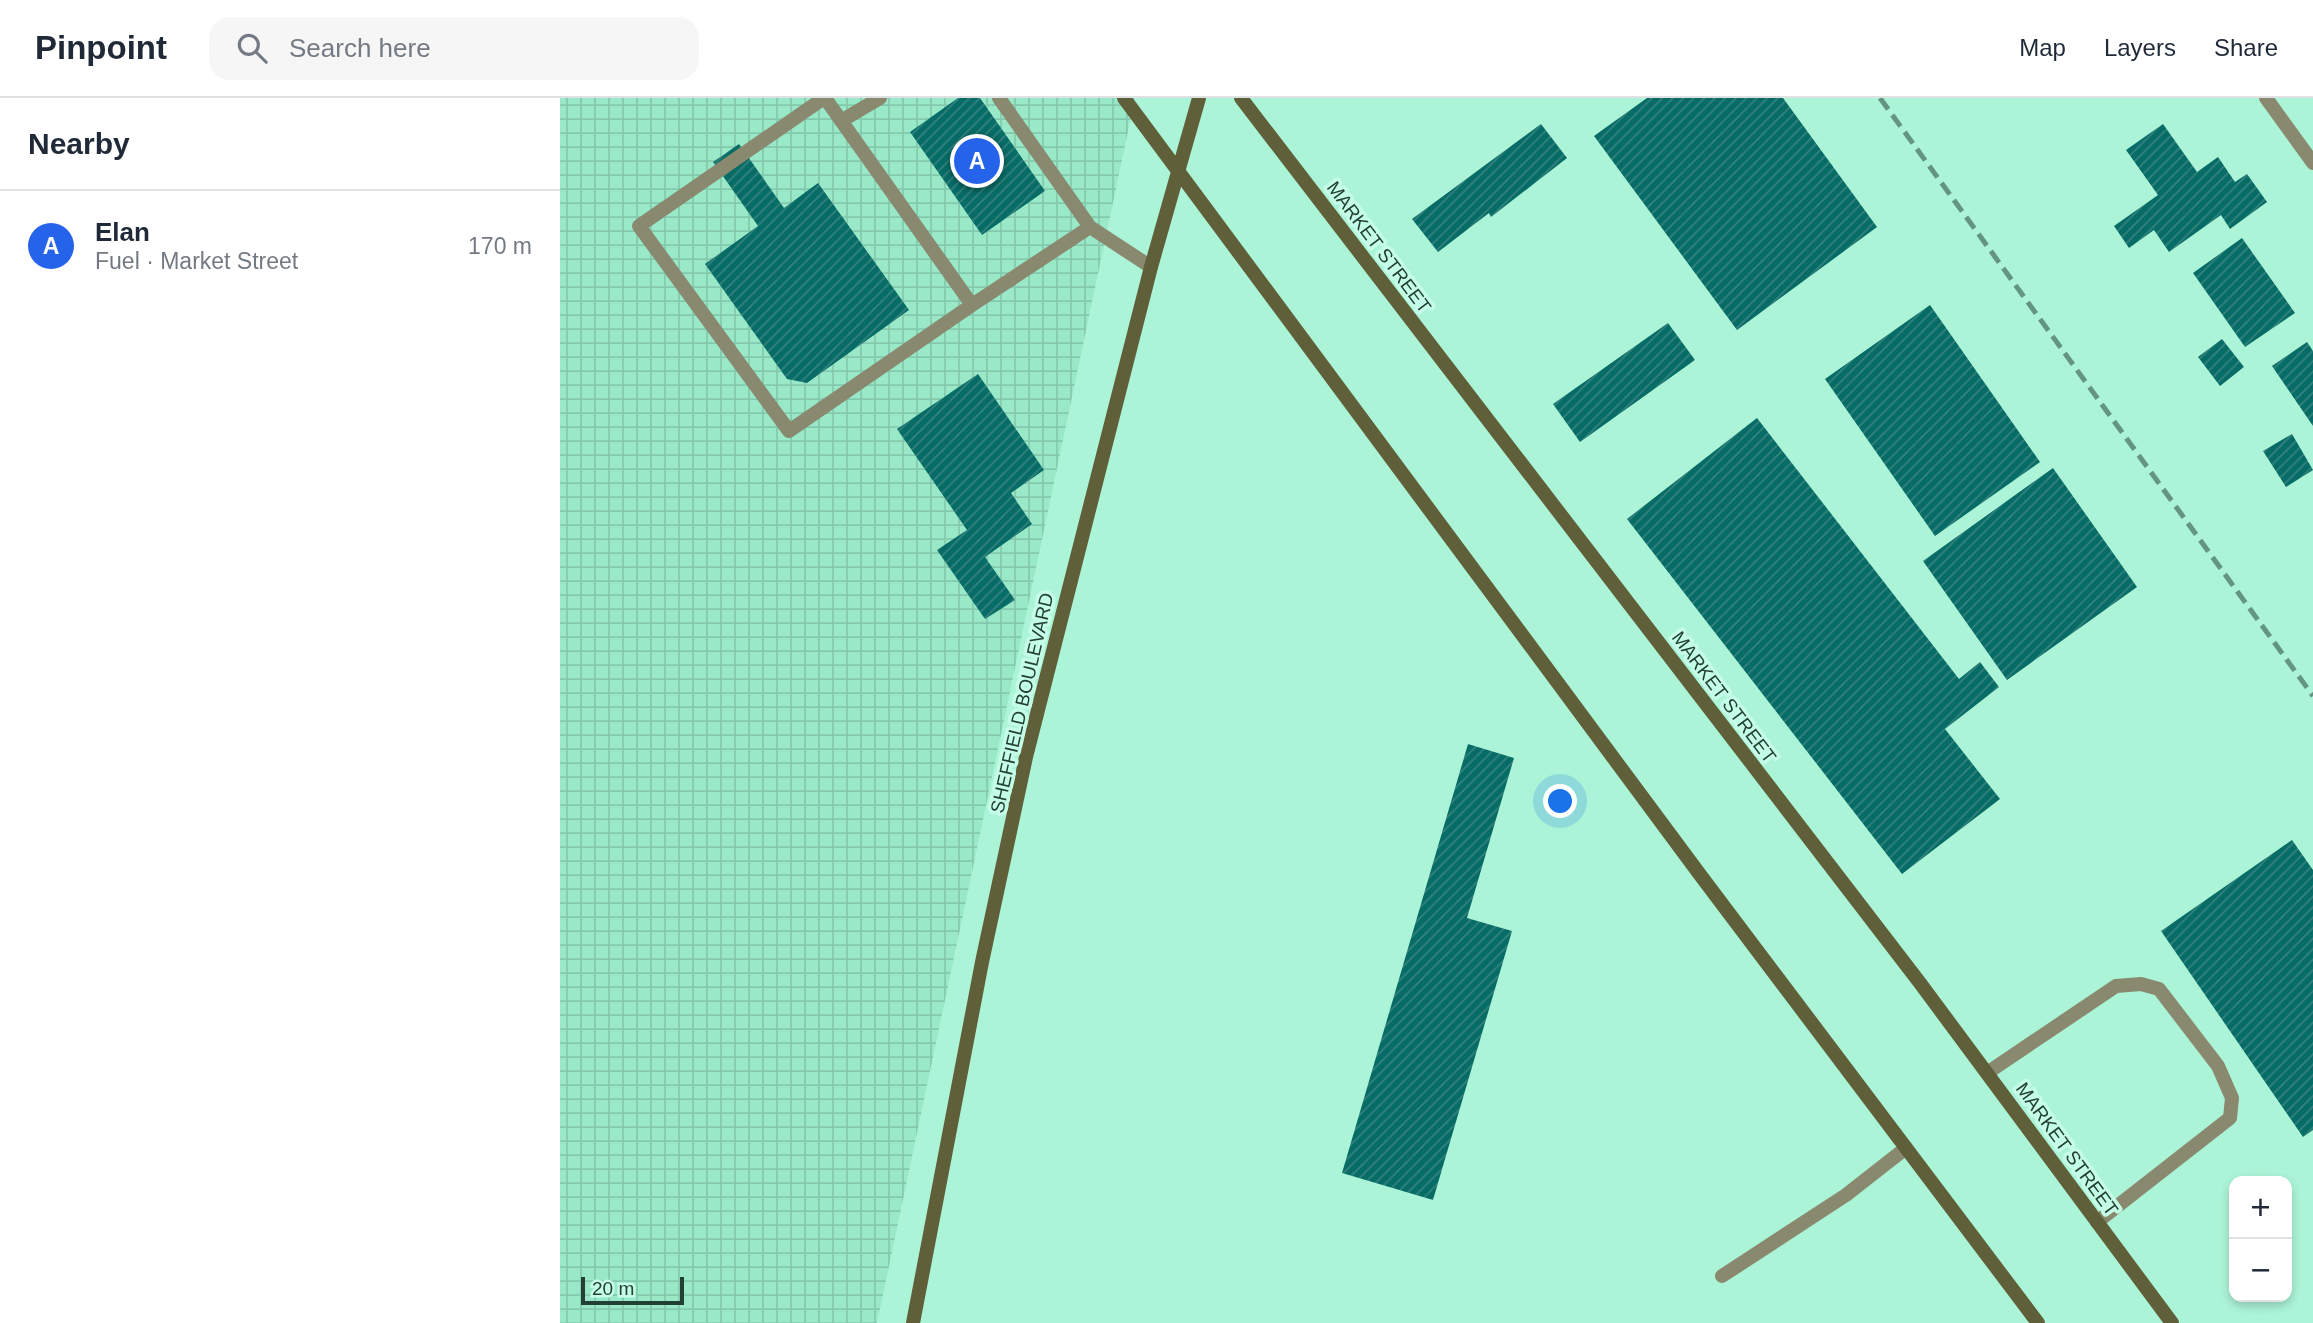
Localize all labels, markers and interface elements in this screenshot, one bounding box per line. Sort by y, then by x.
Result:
search box [209,17,699,80]
text: Pinpoint [35,29,167,66]
icon: search [233,29,271,67]
text: Search here [289,33,431,63]
text: Map [2019,34,2066,61]
text: Layers [2104,34,2176,61]
text: Share [2214,34,2278,61]
text: Nearby [28,127,130,160]
pin: A [954,135,1000,187]
street label: MARKET STREET [1323,177,1435,317]
text: Elan [95,217,150,247]
text: A [43,233,59,259]
text: 170 m [468,233,532,259]
text: Fuel · Market Street [95,248,298,274]
street label: SHEFFIELD BOULEVARD [986,591,1058,815]
street label: MARKET STREET [1668,627,1780,767]
your location [1543,784,1577,818]
street label: MARKET STREET [2012,1078,2122,1220]
map controls [2229,1176,2292,1302]
button: + [2229,1176,2292,1239]
button: − [2229,1239,2292,1302]
scale bar [581,1274,684,1306]
text: 20 m [592,1278,634,1299]

